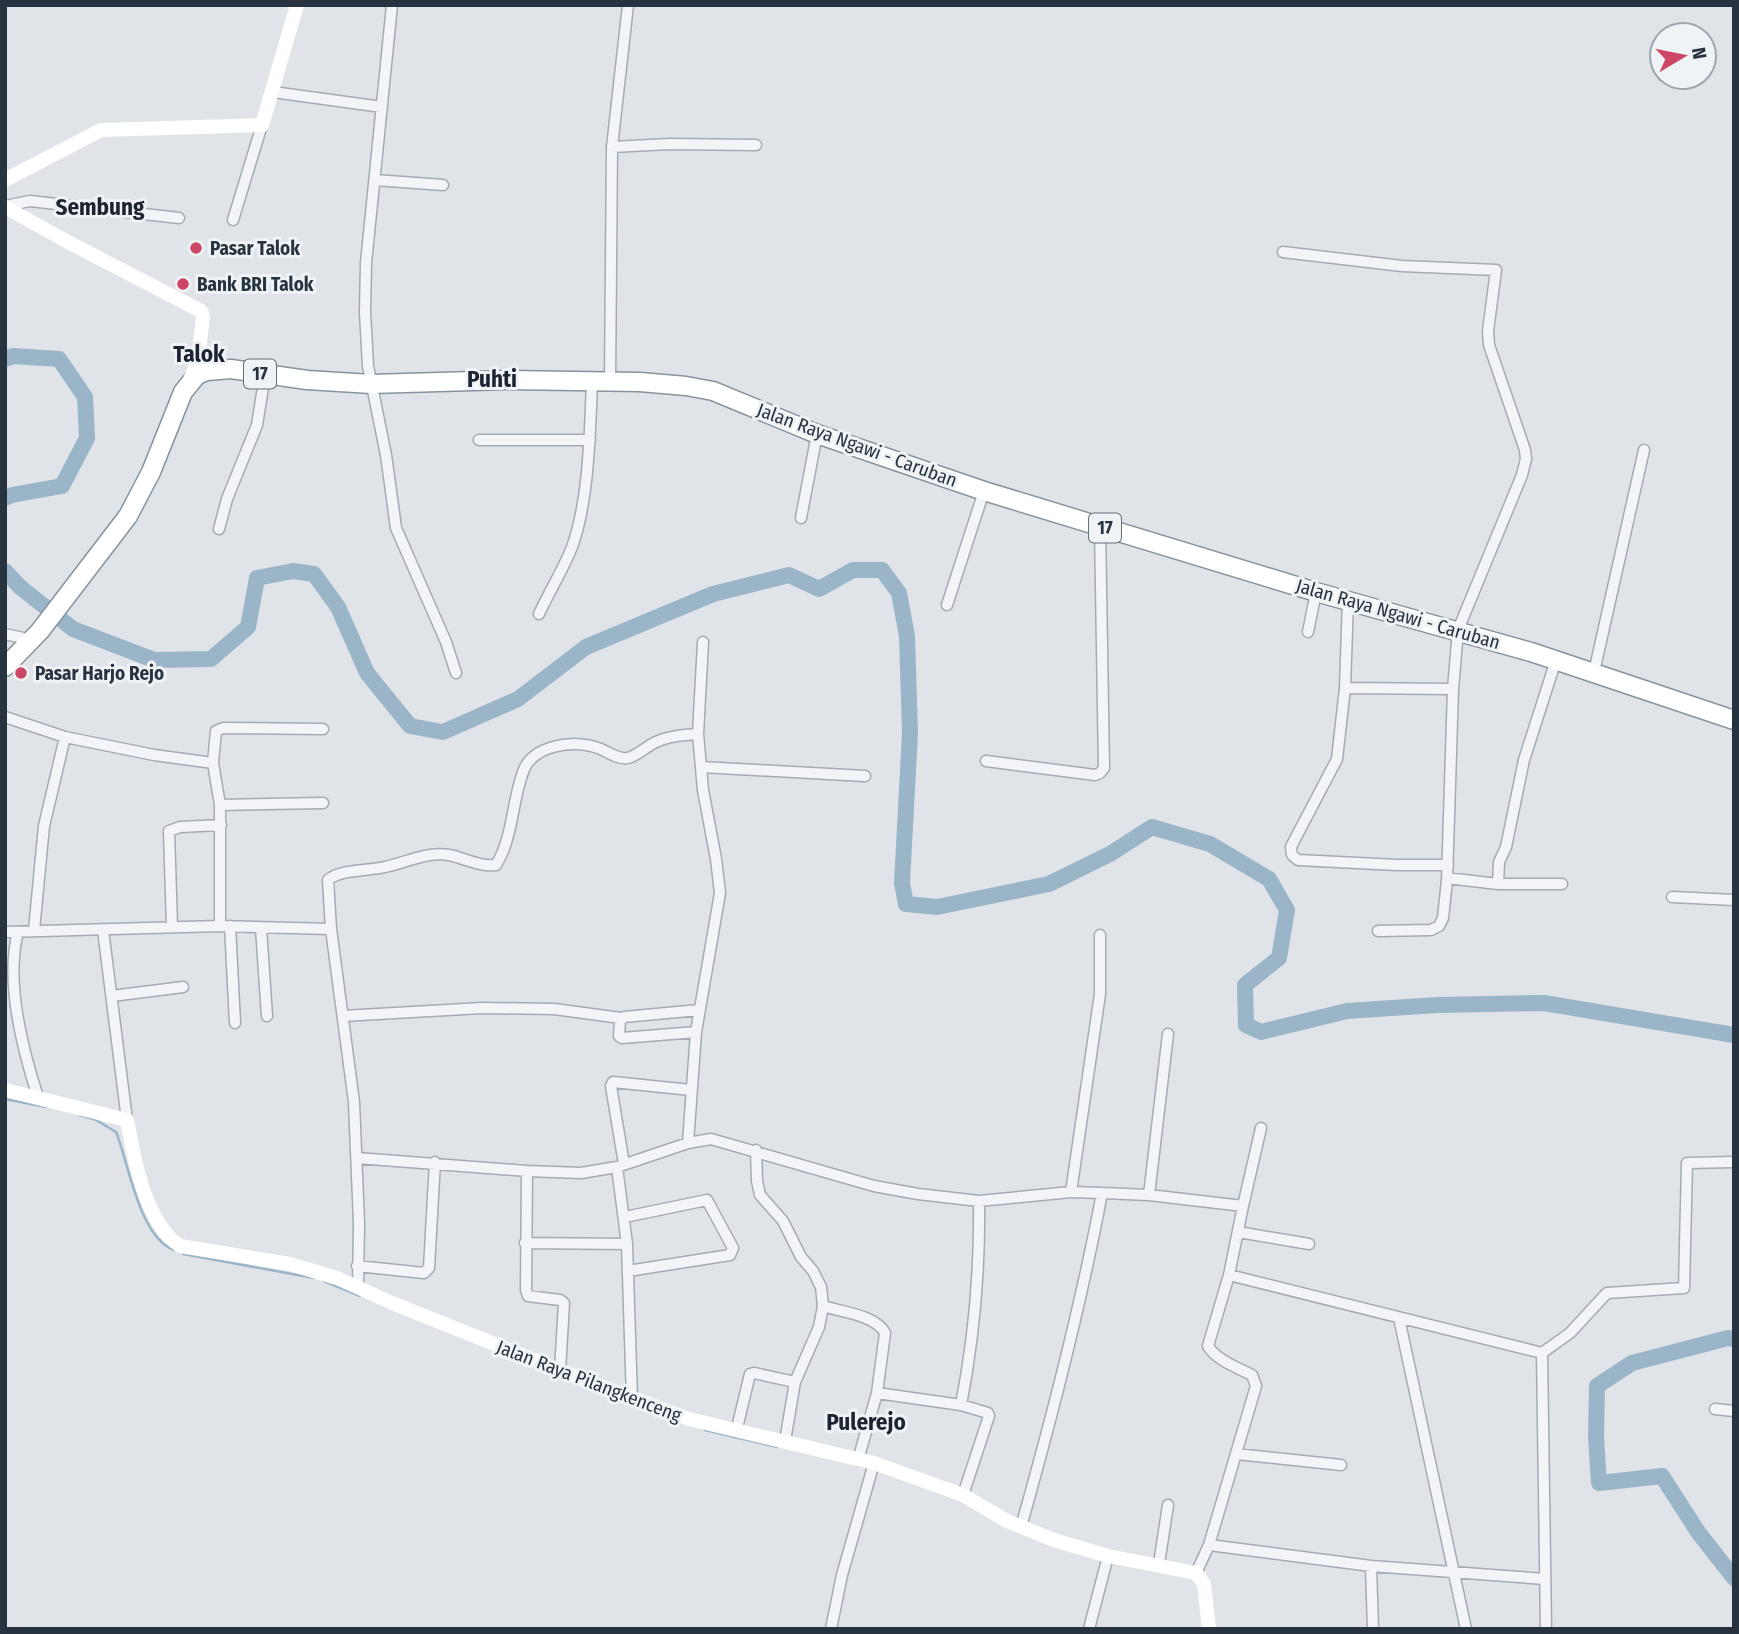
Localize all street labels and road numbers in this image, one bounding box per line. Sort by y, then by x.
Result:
road number: 17 [244,360,276,388]
street label: Jalan Raya Ngawi - Caruban [754,398,960,492]
road number: 17 [1089,514,1121,542]
street label: Jalan Raya Ngawi - Caruban [1293,574,1503,654]
street label: Jalan Raya Pilangkenceng [493,1335,685,1427]

